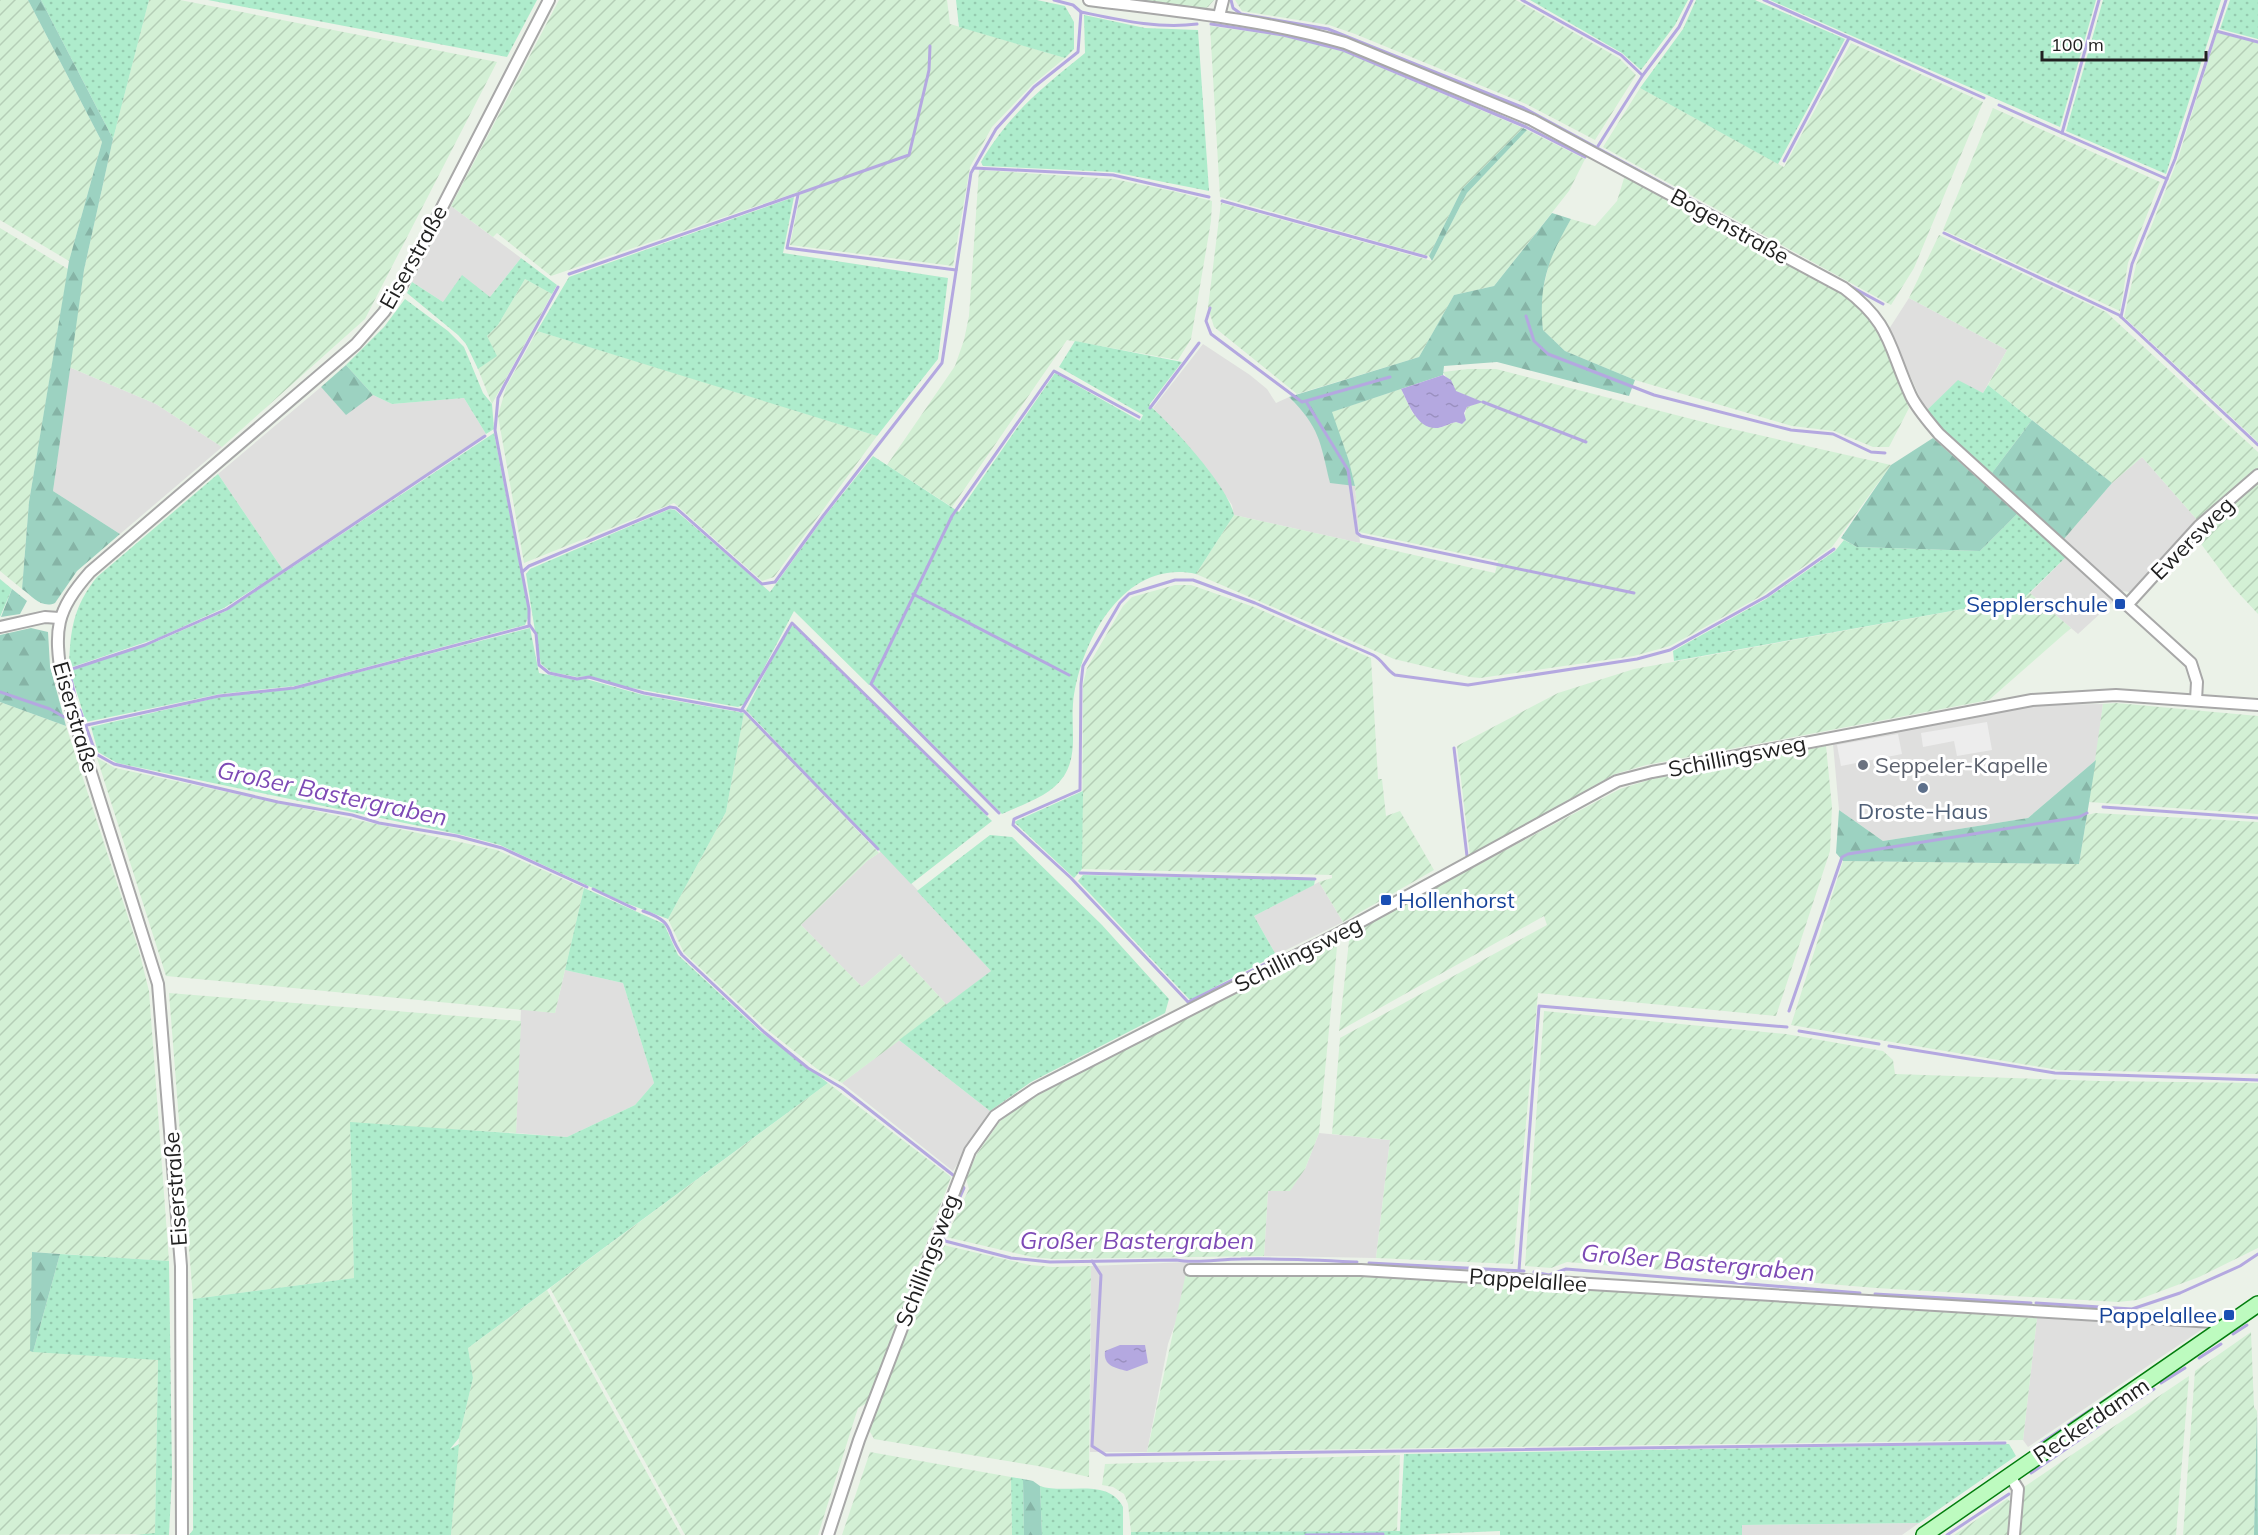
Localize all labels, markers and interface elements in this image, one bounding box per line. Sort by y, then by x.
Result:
scale bar [2042,24,2206,62]
text: 100 m [2051,33,2104,56]
street label: Bogenstraße [1666,182,1794,270]
street label: Eiserstraße [373,200,453,314]
street label: Ewersweg [2144,490,2240,586]
place label: Sepplerschule [1966,590,2108,618]
marker: Sepplerschule [2113,597,2127,611]
street label: Eiserstraße [47,658,105,776]
street label: Schillingsweg [1666,729,1808,783]
place label: Seppeler-Kapelle [1875,751,2048,779]
water label: Großer Bastergraben [214,754,450,832]
marker: Seppeler-Kapelle [1856,758,1870,772]
marker: Droste-Haus [1916,781,1930,795]
place label: Droste-Haus [1858,797,1988,825]
place label: Hollenhorst [1398,886,1515,914]
marker: Hollenhorst [1379,893,1393,907]
street label: Schillingsweg [1230,910,1366,998]
street label: Eiserstraße [157,1131,193,1247]
street label: Schillingsweg [889,1190,965,1330]
water label: Großer Bastergraben [1020,1225,1254,1255]
water label: Großer Bastergraben [1580,1237,1816,1287]
street label: Pappelallee [1468,1262,1588,1298]
place label: Pappelallee [2099,1301,2217,1329]
marker: Pappelallee [2222,1308,2236,1322]
street label: Reckerdamm [2028,1371,2154,1469]

